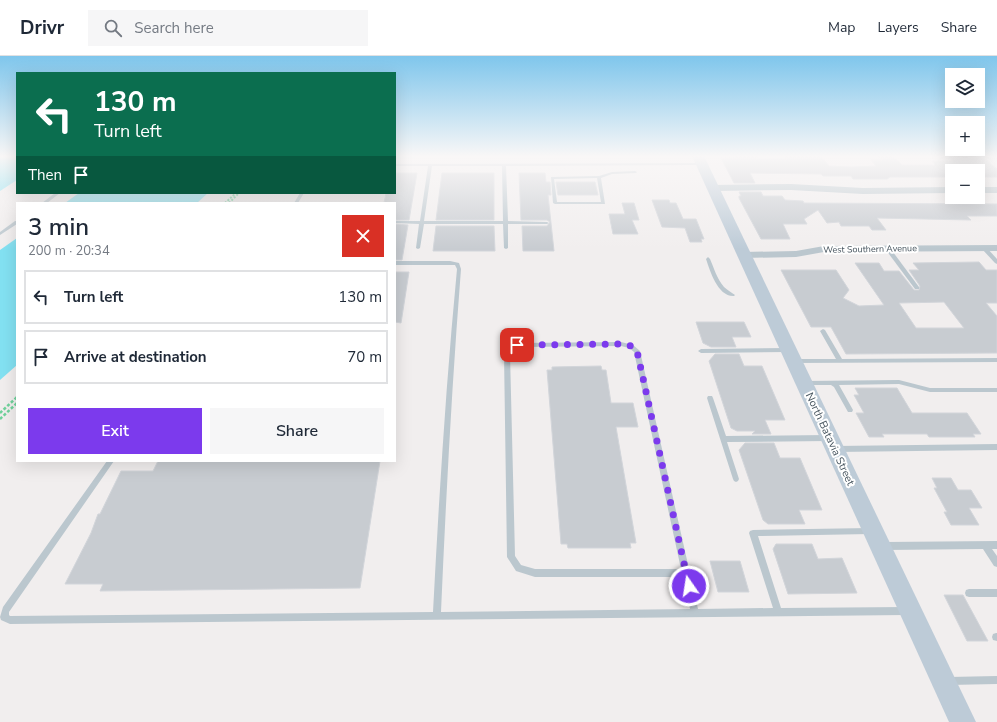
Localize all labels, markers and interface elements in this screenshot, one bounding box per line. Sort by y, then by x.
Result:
search box [88,10,368,46]
text: Drivr [20,15,64,41]
icon: search [102,17,124,39]
text: Search here [134,18,214,38]
text: Map [828,18,855,37]
text: Layers [877,18,919,37]
text: Share [941,18,977,37]
map controls [945,68,985,204]
button: layers [945,68,985,108]
text: 130 m [94,83,177,121]
icon: left [28,88,80,140]
button: + [945,116,985,156]
text: Turn left [94,119,162,143]
icon: arrive [70,164,92,186]
button: − [945,164,985,204]
text: Then [28,165,62,185]
text: 3 min [28,211,89,243]
button: close [342,215,384,257]
text: 200 m · 20:34 [28,242,110,260]
street label: West Southern Avenue [823,242,917,256]
icon: left [30,286,52,308]
text: Turn left [64,287,123,307]
text: 130 m [338,287,382,307]
pin [500,328,534,362]
icon: arrive [506,334,528,356]
icon: arrive [30,346,52,368]
text: Arrive at destination [64,347,207,367]
text: 70 m [347,347,382,367]
street label: North Batavia Street [802,390,858,488]
button: Exit [28,408,202,454]
button: Share [210,408,384,454]
position arrow [668,565,710,607]

